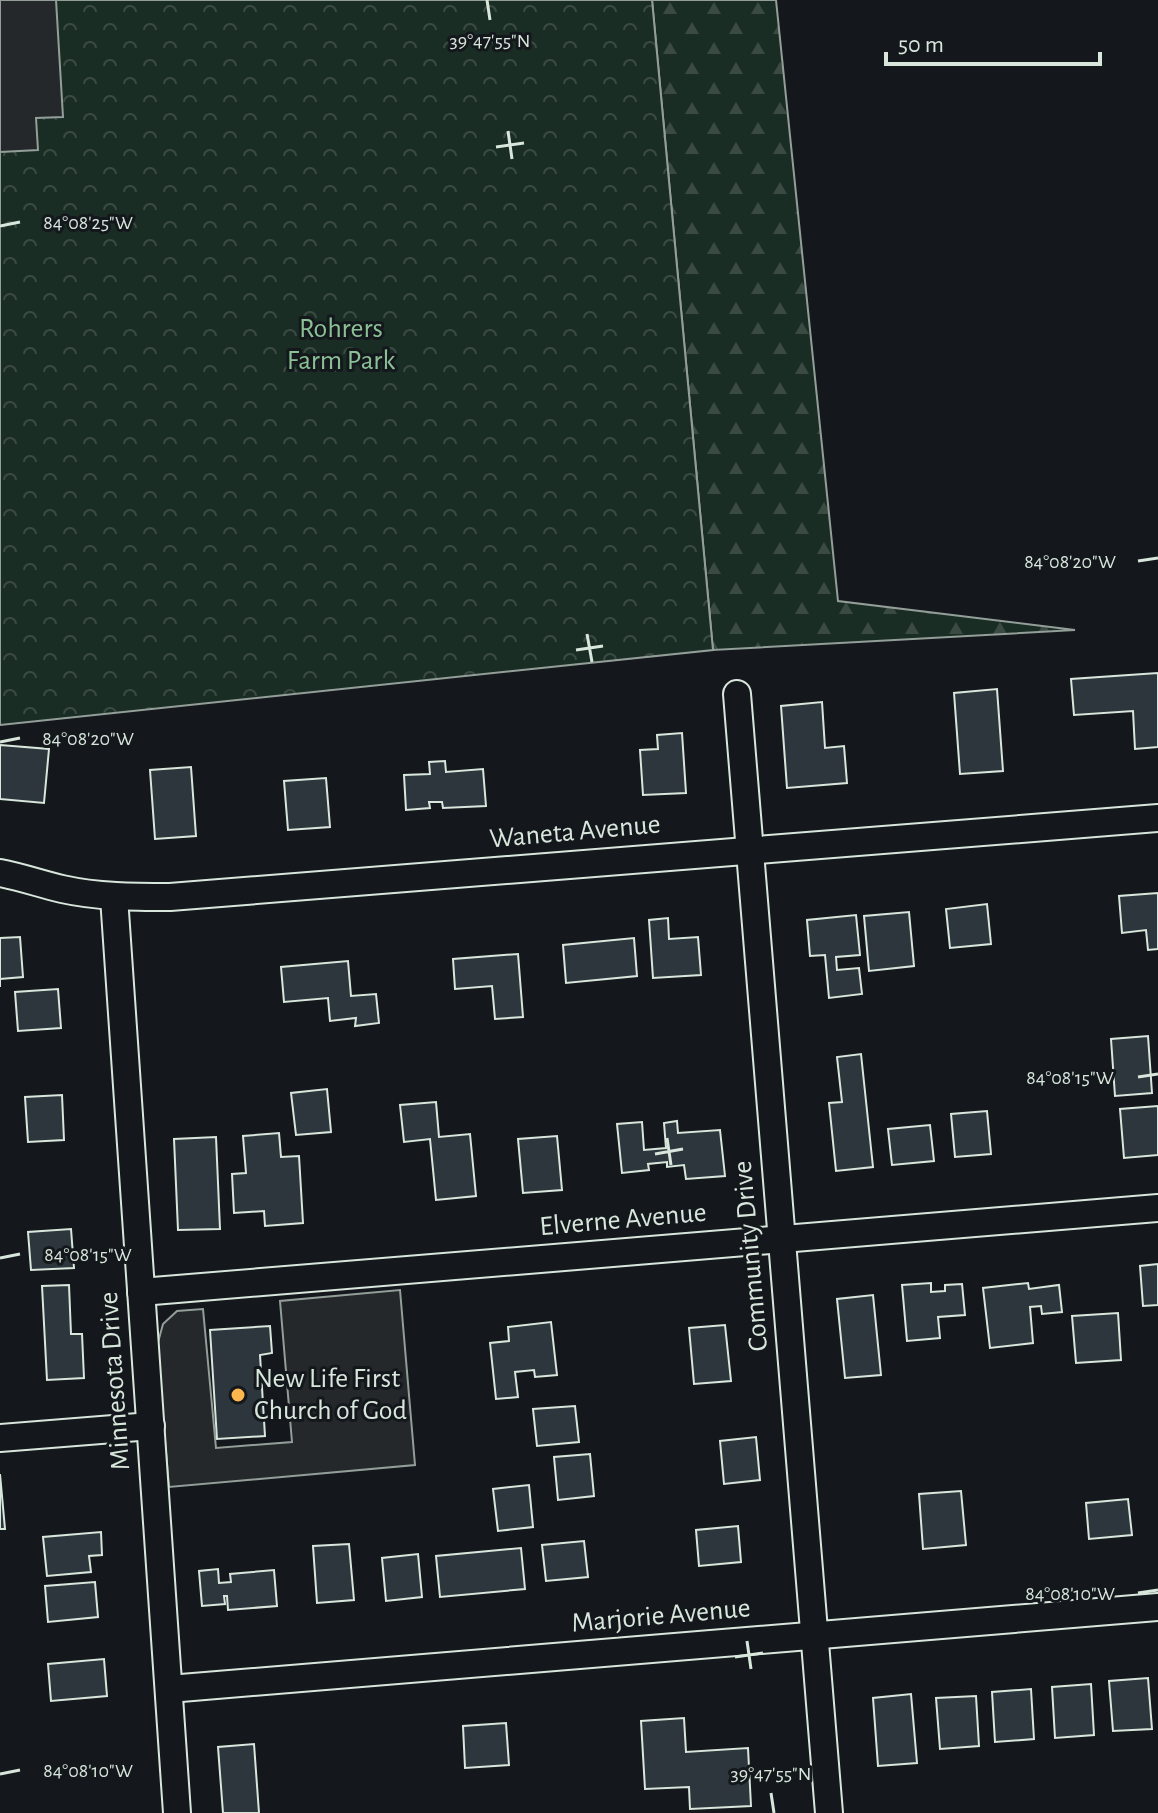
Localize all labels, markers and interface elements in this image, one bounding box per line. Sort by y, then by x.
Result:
scale bar [886,16,1100,66]
text: 39°47'55"N [450,31,530,51]
text: 50 m [898,33,944,57]
text: 84°08'25"W [43,213,133,233]
park label: Rohrers Farm Park [287,315,395,375]
text: 84°08'20"W [1024,552,1116,572]
text: 84°08'20"W [42,729,134,749]
street label: Waneta Avenue [488,811,662,853]
text: 84°08'15"W [1026,1068,1114,1088]
street label: Community Drive [729,1160,773,1352]
street label: Elverne Avenue [538,1199,708,1241]
text: 84°08'15"W [44,1245,132,1265]
street label: Minnesota Drive [95,1291,135,1471]
place label: New Life First Church of God [254,1365,407,1425]
marker: New Life First Church of God [229,1386,247,1404]
text: 84°08'10"W [1025,1584,1115,1604]
street label: Marjorie Avenue [570,1594,752,1638]
text: 84°08'10"W [43,1761,133,1781]
text: 39°47'55"N [731,1764,811,1784]

